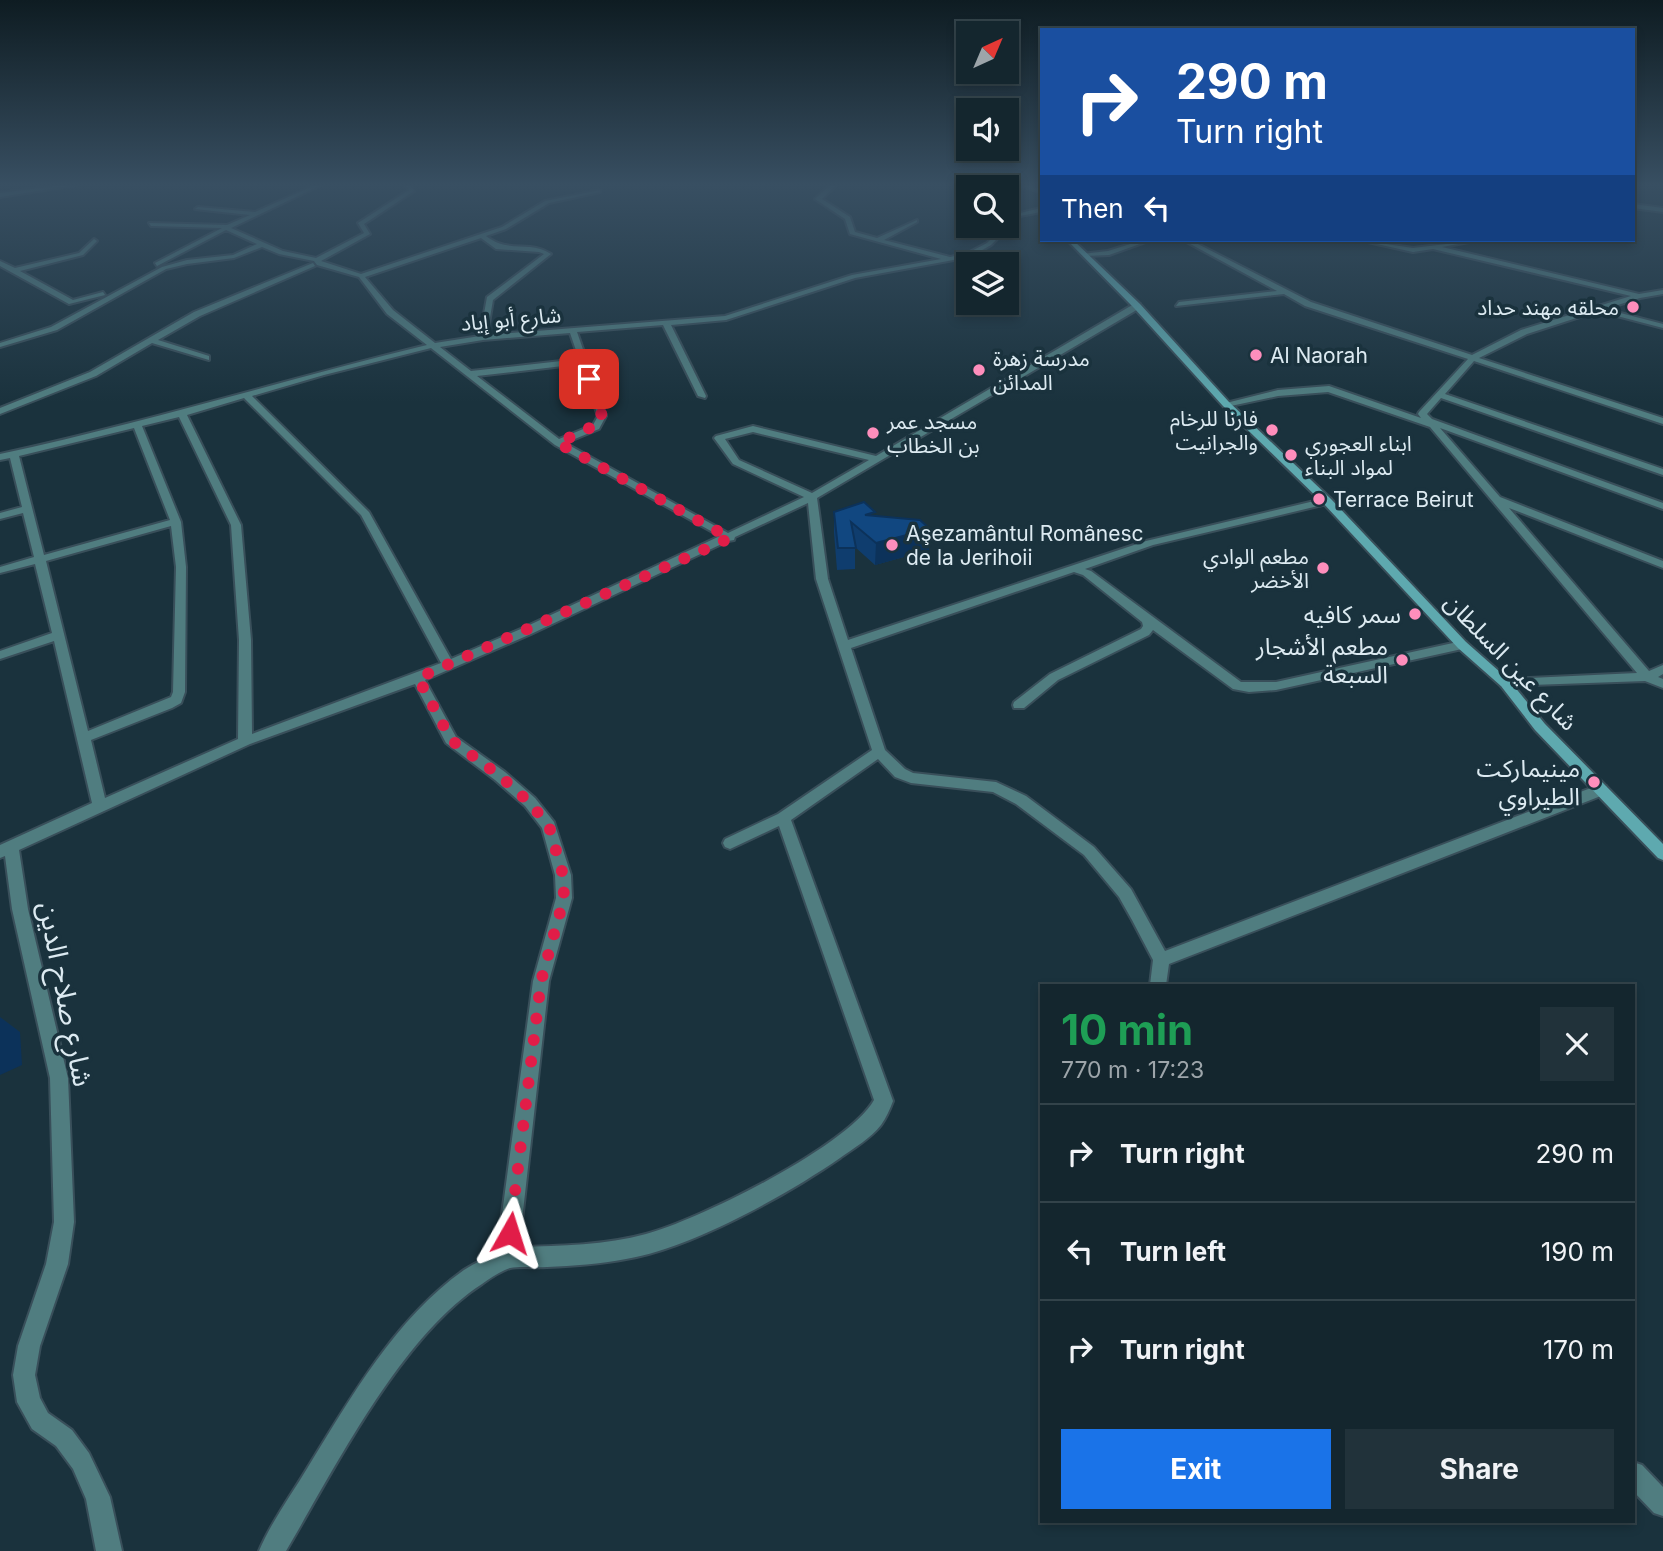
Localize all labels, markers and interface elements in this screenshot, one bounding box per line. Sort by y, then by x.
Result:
north arrow [956,21,1018,84]
map controls [956,21,1019,315]
text: 290 m [1176,52,1328,111]
icon: right [1061,56,1152,147]
button: sound [956,98,1019,161]
text: Turn right [1176,112,1323,151]
button: search [956,175,1019,238]
icon: left [1138,189,1176,227]
text: Then [1061,193,1124,224]
button: layers [956,252,1019,315]
place label: محلقه مهند حداد [1477,295,1619,320]
marker: محلقه مهند حداد [1625,299,1641,315]
street label: شارع أبو إياد [460,302,562,339]
place label: Al Naorah [1270,343,1368,368]
place label: مدرسة زهرة المدائن [993,346,1090,395]
marker: Al Naorah [1248,347,1264,363]
pin [559,349,619,409]
icon: arrive [570,360,608,398]
marker: مدرسة زهرة المدائن [971,362,987,378]
place label: فارنا للرخام والجرانيت [1170,406,1258,455]
place label: مسجد عمر بن الخطاب [886,409,980,458]
marker: فارنا للرخام والجرانيت [1264,422,1280,438]
marker: مسجد عمر بن الخطاب [865,425,881,441]
place label: ابناء العجوري لمواد البناء [1305,431,1412,480]
marker: ابناء العجوري لمواد البناء [1283,447,1299,463]
place label: Terrace Beirut [1333,487,1474,512]
marker: Terrace Beirut [1311,491,1327,507]
place label: Aşezamântul Românesc de la Jerihoii [906,521,1144,570]
marker: Aşezamântul Românesc de la Jerihoii [884,537,900,553]
place label: مطعم الوادي الأخضر [1203,544,1309,593]
marker: مطعم الوادي الأخضر [1315,560,1331,576]
street label: شارع عين السلطان [1436,588,1584,738]
place label: سمر كافيه [1304,600,1401,629]
marker: سمر كافيه [1407,606,1423,622]
place label: مطعم الأشجار السبعة [1255,632,1388,689]
marker: مطعم الأشجار السبعة [1394,652,1410,668]
place label: مينيماركت الطيراوي [1476,754,1580,815]
marker: مينيماركت الطيراوي [1586,774,1602,790]
street label: شارع صلاح الدين [27,899,101,1090]
text: 10 min [1061,1004,1193,1055]
button: close [1540,1007,1614,1081]
text: 770 m · 17:23 [1061,1056,1204,1084]
icon: right [1061,1134,1099,1172]
text: Turn right [1120,1138,1245,1169]
text: 290 m [1536,1138,1614,1169]
position arrow [473,1196,547,1270]
icon: left [1061,1232,1099,1270]
text: Turn left [1120,1236,1226,1267]
text: 190 m [1541,1236,1614,1267]
icon: right [1061,1330,1099,1368]
text: Turn right [1120,1334,1245,1365]
text: 170 m [1543,1334,1614,1365]
button: Exit [1061,1429,1331,1509]
button: Share [1345,1429,1614,1509]

